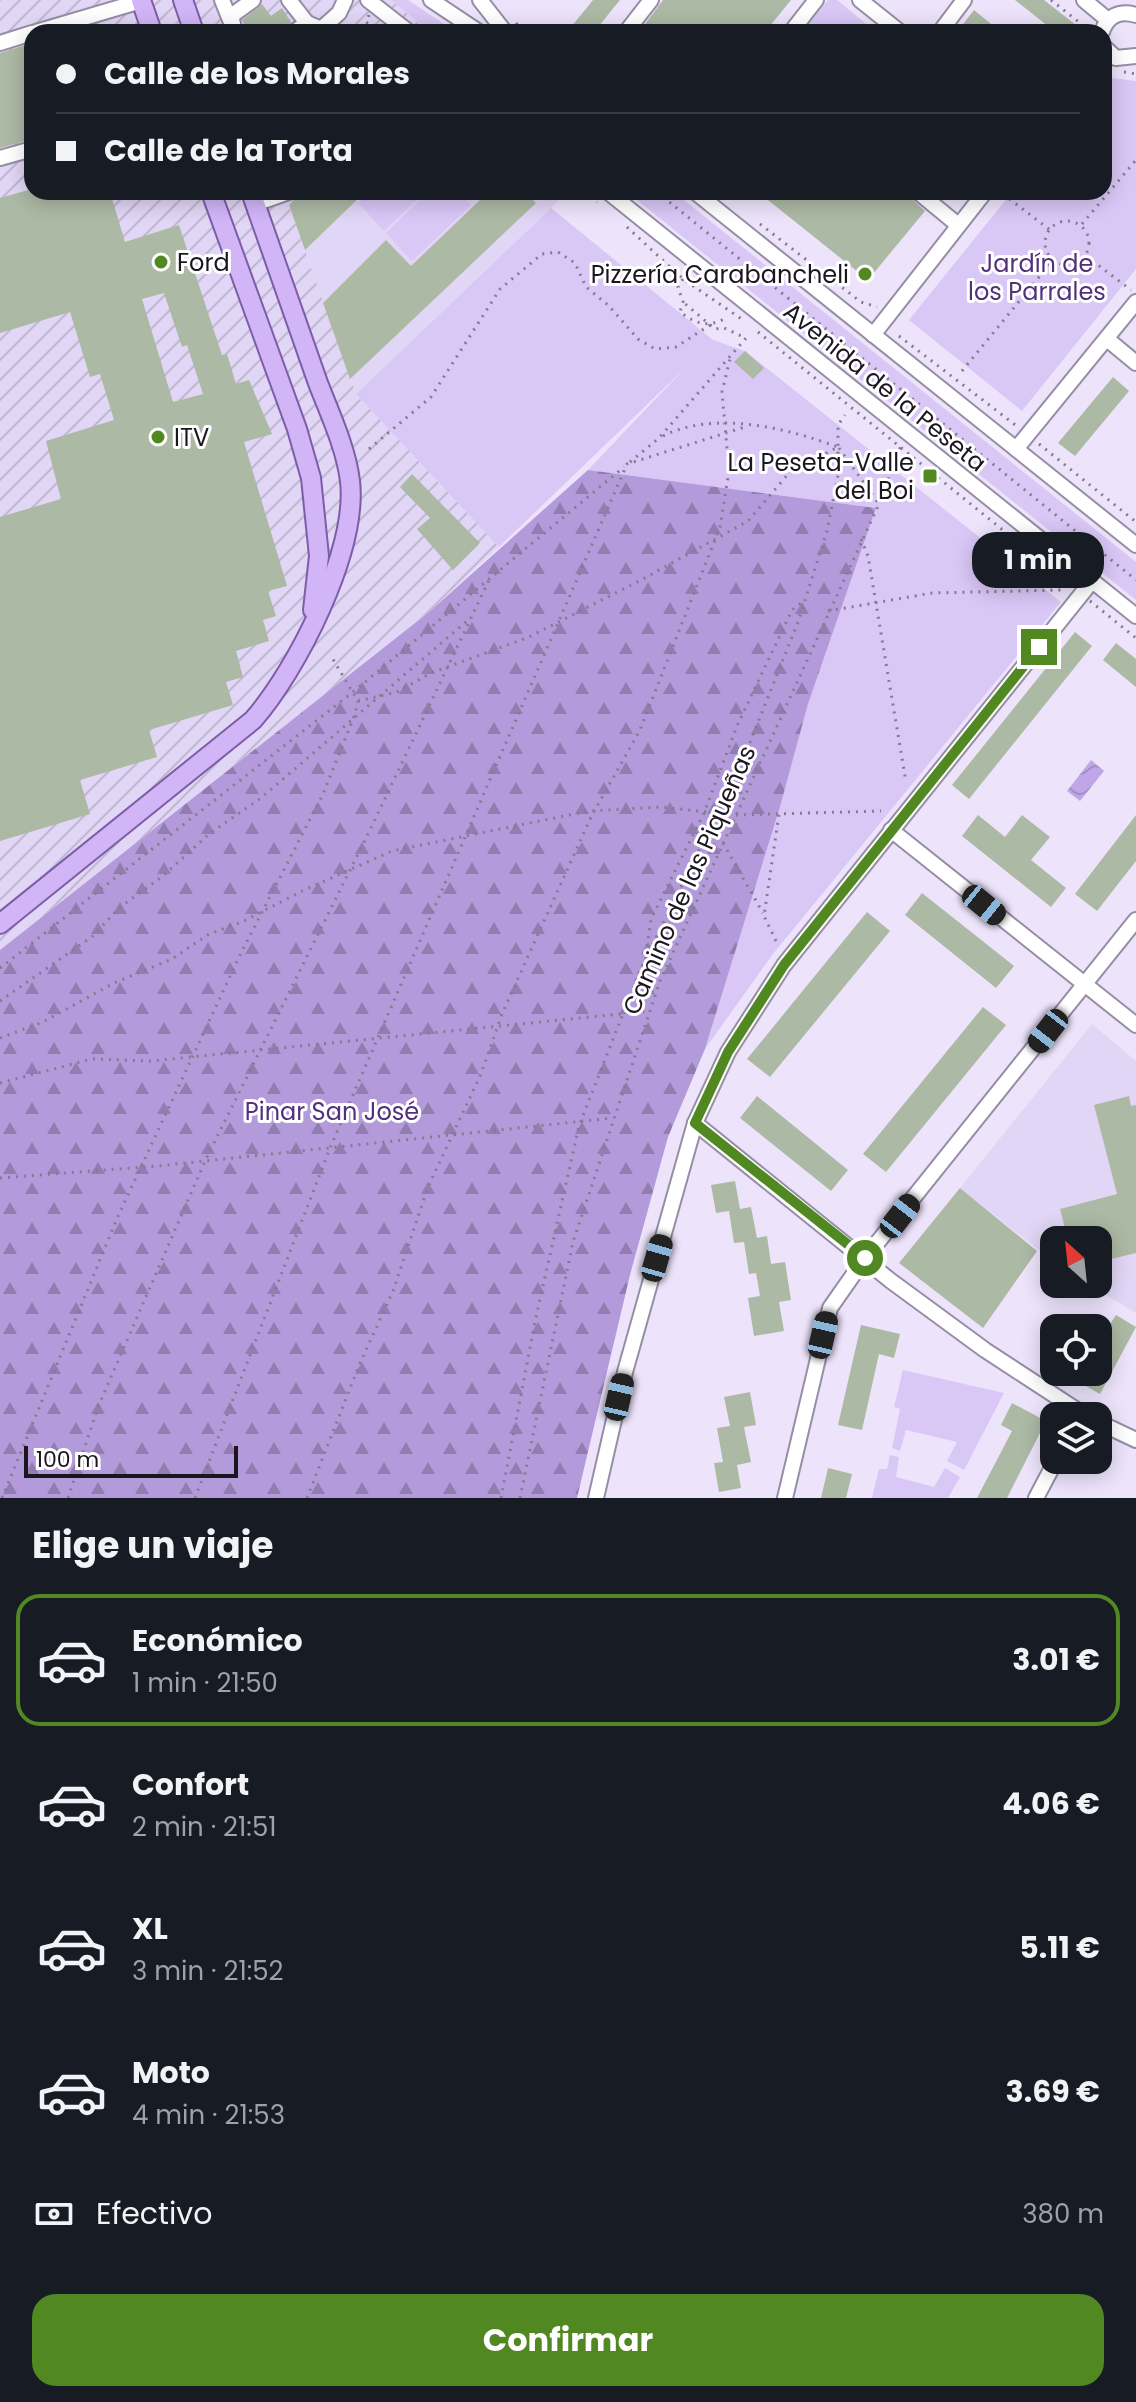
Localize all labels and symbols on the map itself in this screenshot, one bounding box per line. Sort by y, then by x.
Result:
place label: Ford [177,246,230,279]
park label: Jardín de los Parrales [968,247,1106,308]
marker: Ford [152,253,170,271]
place label: Pizzería Carabancheli [591,258,849,291]
marker: Pizzería Carabancheli [856,265,874,283]
street label: Avenida de la Peseta [777,295,993,479]
place label: ITV [174,421,209,454]
marker: ITV [149,428,167,446]
place label: La Peseta-Valle del Boi [727,446,914,507]
marker: La Peseta-Valle del Boi [921,467,939,485]
callout: 1 min [973,531,1105,587]
route end [1021,629,1057,665]
street label: Camino de las Piqueñas [615,740,763,1020]
car [958,881,1010,929]
car [1024,1005,1072,1057]
park label: Pinar San José [245,1095,419,1128]
car [876,1190,924,1242]
north arrow [1040,1226,1112,1298]
car [639,1232,675,1284]
route start [847,1240,883,1276]
car [806,1309,840,1361]
car [602,1371,636,1423]
scale bar [24,1442,238,1478]

